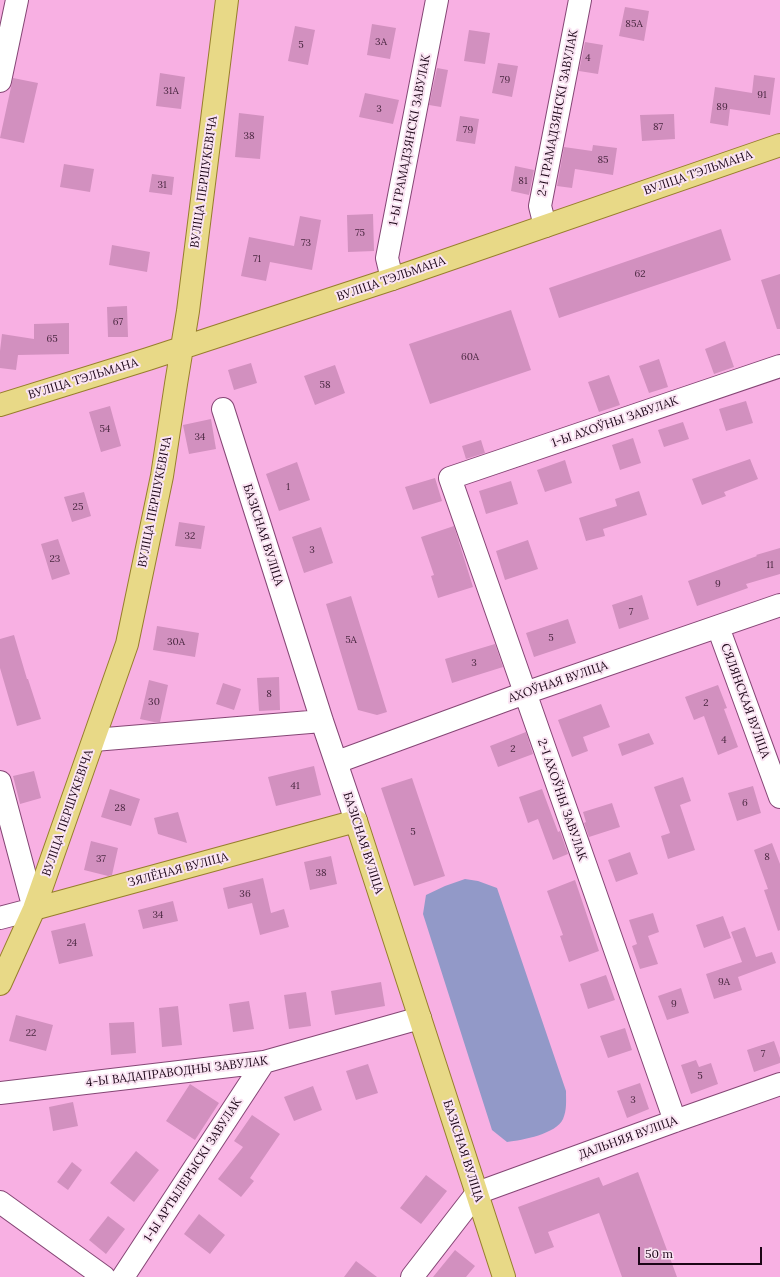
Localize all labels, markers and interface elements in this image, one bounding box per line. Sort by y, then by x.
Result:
house number: 85А [625,18,643,30]
street label: 2-І ГРАМАДЗЯНСКІ ЗАВУЛАК [535,28,581,198]
house number: 3А [375,36,387,48]
house number: 5 [298,39,304,51]
house number: 4 [585,52,591,64]
street label: 1-Ы ГРАМАДЗЯНСКІ ЗАВУЛАК [386,53,434,227]
house number: 79 [500,74,510,86]
house number: 31А [163,85,179,97]
house number: 91 [757,89,767,101]
house number: 89 [716,101,728,113]
house number: 3 [376,103,382,115]
street label: ВУЛІЦА ПЕРШУКЕВІЧА [188,115,220,249]
house number: 87 [653,121,663,133]
house number: 79 [463,124,473,136]
house number: 38 [243,130,255,142]
street label: ВУЛІЦА ТЭЛЬМАНА [642,148,754,198]
house number: 85 [597,154,609,166]
house number: 81 [518,175,528,187]
house number: 31 [157,179,167,191]
house number: 75 [355,227,365,239]
house number: 73 [301,237,311,249]
house number: 71 [253,253,261,265]
street label: ВУЛІЦА ТЭЛЬМАНА [335,254,447,304]
house number: 62 [634,268,646,280]
house number: 67 [113,316,123,328]
house number: 65 [46,333,58,345]
house number: 60А [461,351,479,363]
street label: ВУЛІЦА ТЭЛЬМАНА [26,355,140,403]
house number: 58 [319,379,331,391]
street label: 1-Ы АХОЎНЫ ЗАВУЛАК [550,394,680,450]
house number: 54 [100,423,110,435]
house number: 34 [195,431,205,443]
street label: ВУЛІЦА ПЕРШУКЕВІЧА [135,435,175,569]
house number: 1 [286,481,290,493]
street label: БАЗІСНАЯ ВУЛІЦА [240,482,286,588]
house number: 25 [73,501,83,513]
house number: 32 [185,530,195,542]
house number: 3 [309,544,315,556]
house number: 23 [50,553,60,565]
house number: 11 [766,559,774,571]
house number: 9 [715,578,721,590]
house number: 7 [629,606,633,618]
house number: 5 [548,632,554,644]
house number: 5А [345,634,357,646]
house number: 30А [167,636,185,648]
street label: СЯЛЯНСКАЯ ВУЛІЦА [718,642,772,760]
house number: 3 [471,657,477,669]
street label: АХОЎНАЯ ВУЛІЦА [507,658,609,706]
house number: 8 [266,688,272,700]
house number: 30 [148,696,160,708]
house number: 2 [703,697,709,709]
house number: 4 [721,734,727,746]
street label: 2-І АХОЎНЫ ЗАВУЛАК [534,737,590,863]
house number: 2 [510,743,516,755]
street label: ВУЛІЦА ПЕРШУКЕВІЧА [40,748,96,878]
house number: 41 [290,780,300,792]
street label: БАЗІСНАЯ ВУЛІЦА [340,790,386,896]
house number: 6 [742,797,748,809]
house number: 28 [115,802,125,814]
house number: 5 [410,826,416,838]
street label: ЗЯЛЁНАЯ ВУЛІЦА [126,850,230,890]
house number: 8 [764,851,770,863]
house number: 37 [96,853,106,865]
house number: 38 [315,867,327,879]
house number: 36 [239,888,251,900]
house number: 34 [153,909,163,921]
house number: 24 [67,937,77,949]
house number: 9A [718,976,730,988]
house number: 9 [671,998,677,1010]
house number: 22 [26,1027,36,1039]
house number: 7 [761,1048,765,1060]
street label: 4-Ы ВАДАПРАВОДНЫ ЗАВУЛАК [85,1054,269,1090]
house number: 5 [697,1070,703,1082]
house number: 3 [630,1094,636,1106]
street label: 1-Ы АРТЫЛЕРЫСКІ ЗАВУЛАК [141,1095,245,1245]
street label: БАЗІСНАЯ ВУЛІЦА [440,1098,486,1204]
street label: ДАЛЬНЯЯ ВУЛІЦА [577,1113,679,1163]
scale bar [640,1239,764,1265]
text: 50 m [645,1246,673,1261]

